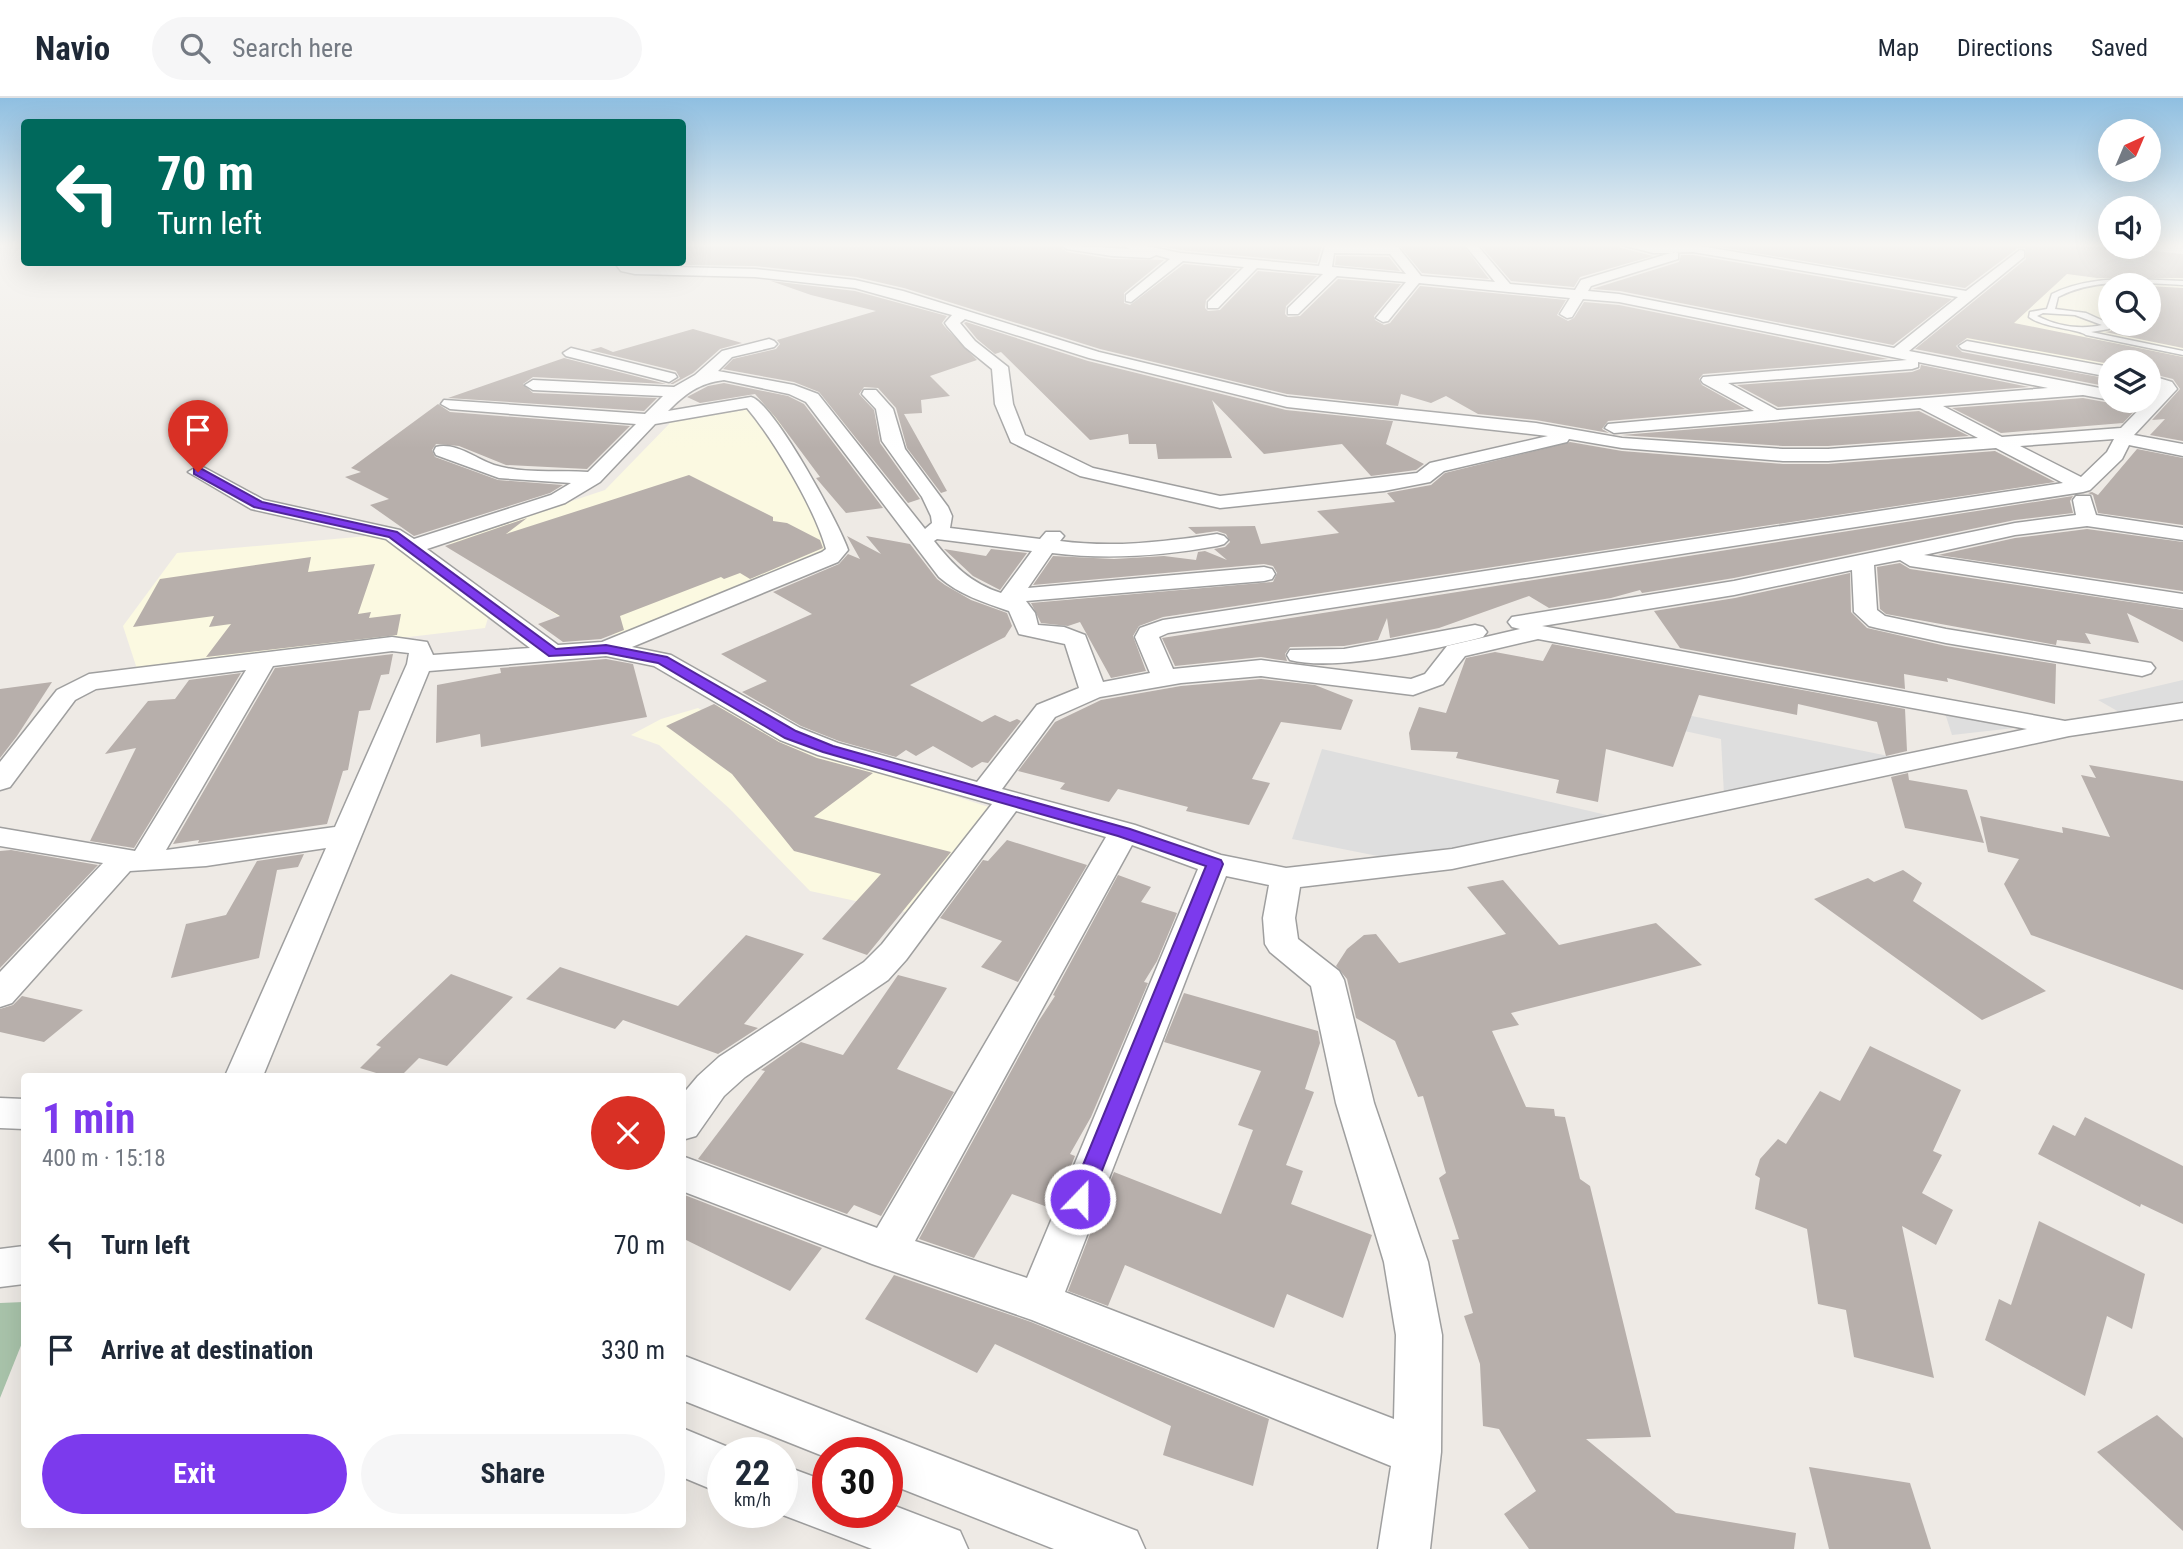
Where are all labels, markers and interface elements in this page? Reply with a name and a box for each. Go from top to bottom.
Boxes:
search box [152,17,642,80]
text: Navio [35,29,110,68]
icon: search [176,29,214,67]
text: Search here [232,33,353,63]
text: Map [1878,34,1919,62]
text: Directions [1957,34,2053,62]
text: Saved [2091,34,2148,62]
north arrow [2098,119,2161,182]
map controls [2098,119,2161,413]
text: 70 m [157,145,254,202]
icon: left [42,147,133,238]
button: sound [2098,196,2161,259]
text: Turn left [157,204,262,242]
button: search [2098,273,2161,336]
button: layers [2098,350,2161,413]
pin [168,400,228,472]
icon: arrive [179,411,217,449]
text: 1 min [42,1094,135,1143]
button: close [591,1096,665,1170]
text: 400 m · 15:18 [42,1145,166,1172]
position arrow [1043,1162,1117,1236]
icon: left [42,1226,80,1264]
text: Turn left [101,1230,190,1260]
text: 70 m [614,1230,665,1260]
icon: arrive [42,1331,80,1369]
text: Arrive at destination [101,1335,313,1365]
text: 330 m [601,1335,665,1365]
button: Exit [42,1434,347,1514]
button: Share [361,1434,665,1514]
speed limit sign: 30 [812,1437,903,1528]
text: 22 [735,1453,770,1494]
text: km/h [734,1489,771,1510]

